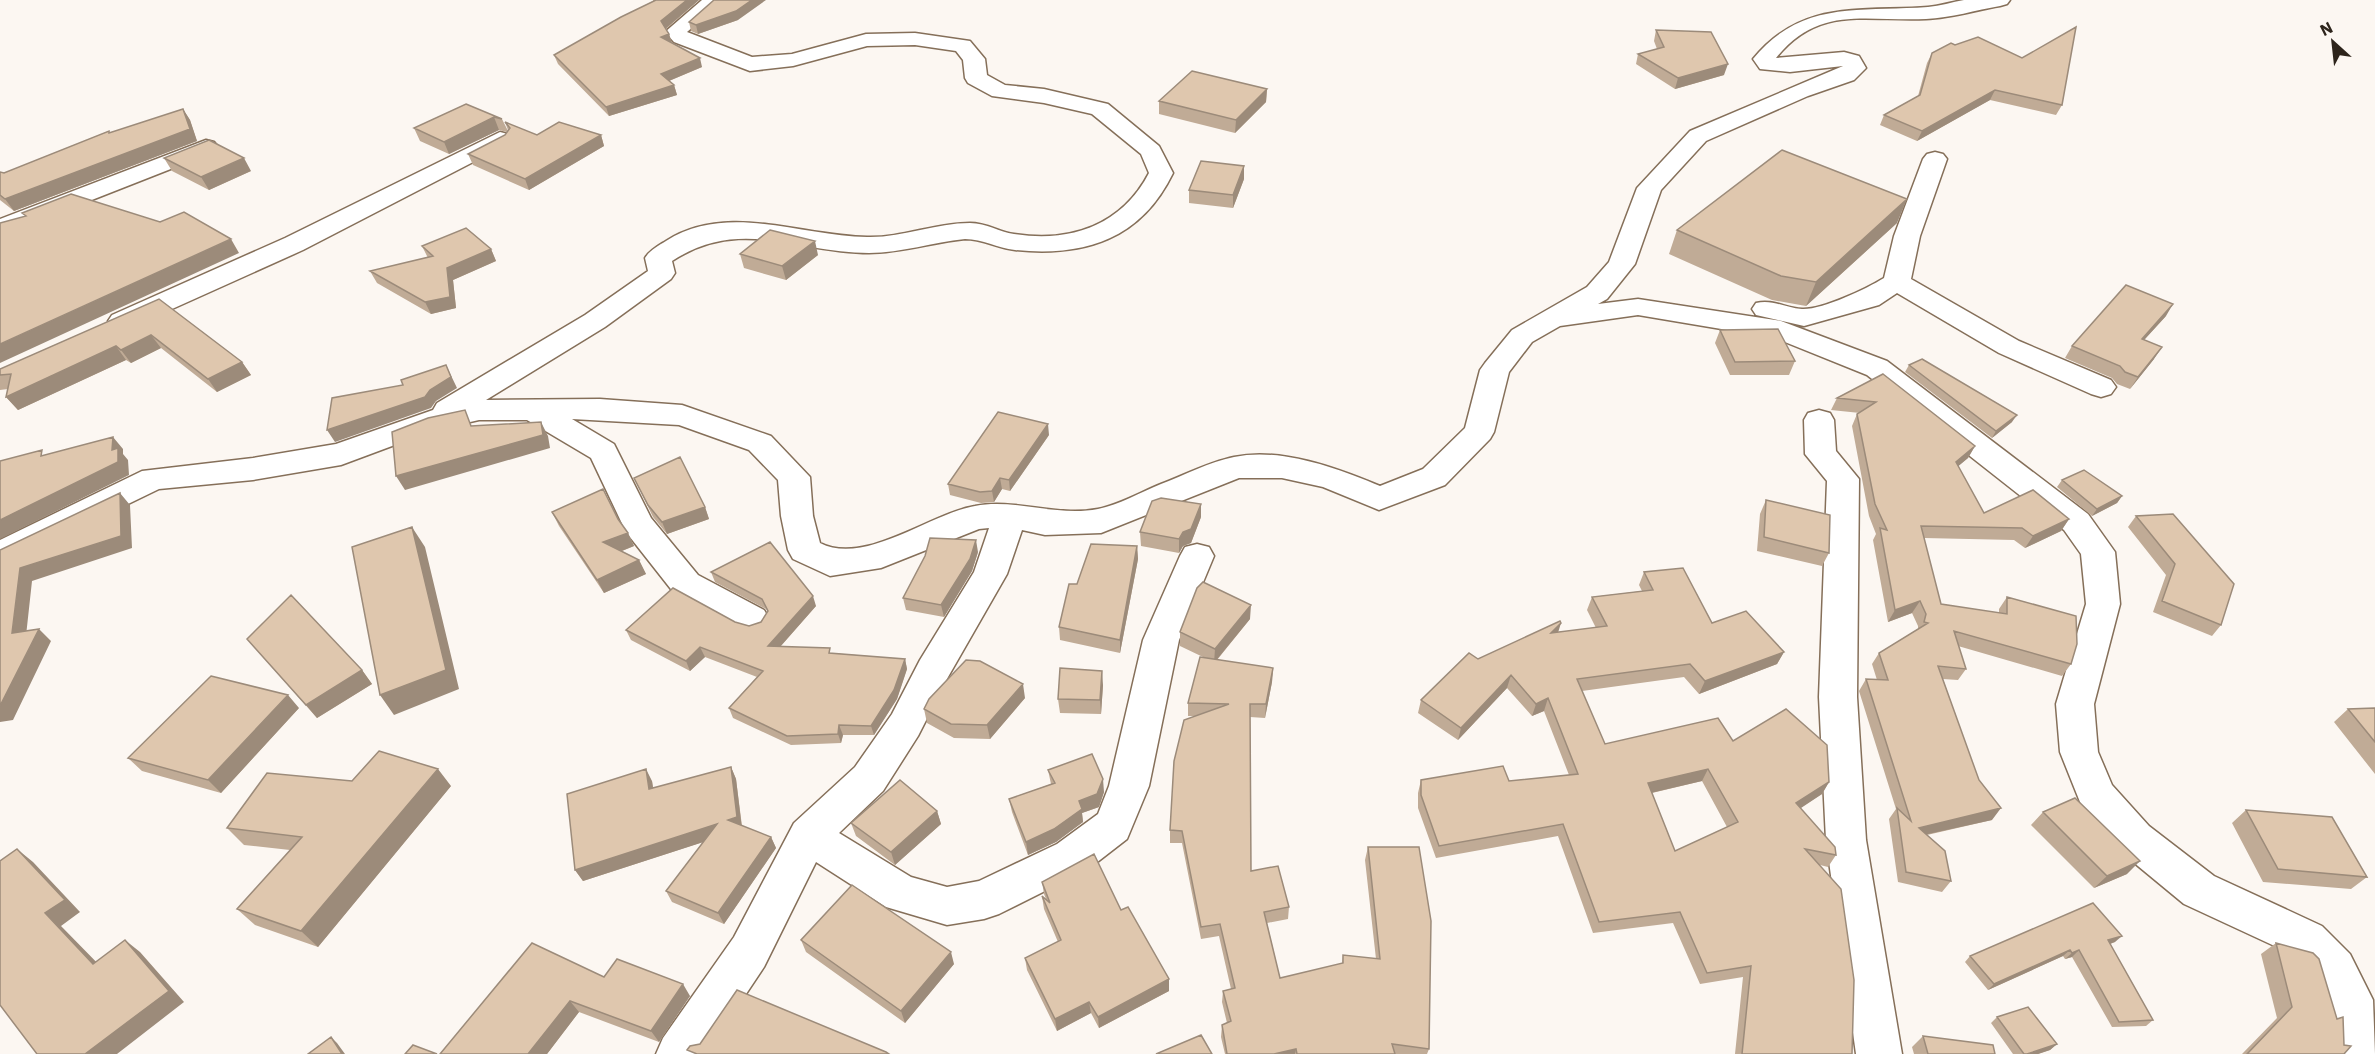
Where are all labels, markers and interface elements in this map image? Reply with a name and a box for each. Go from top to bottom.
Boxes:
north arrow [2303,12,2363,72]
text: N [2316,17,2336,40]

